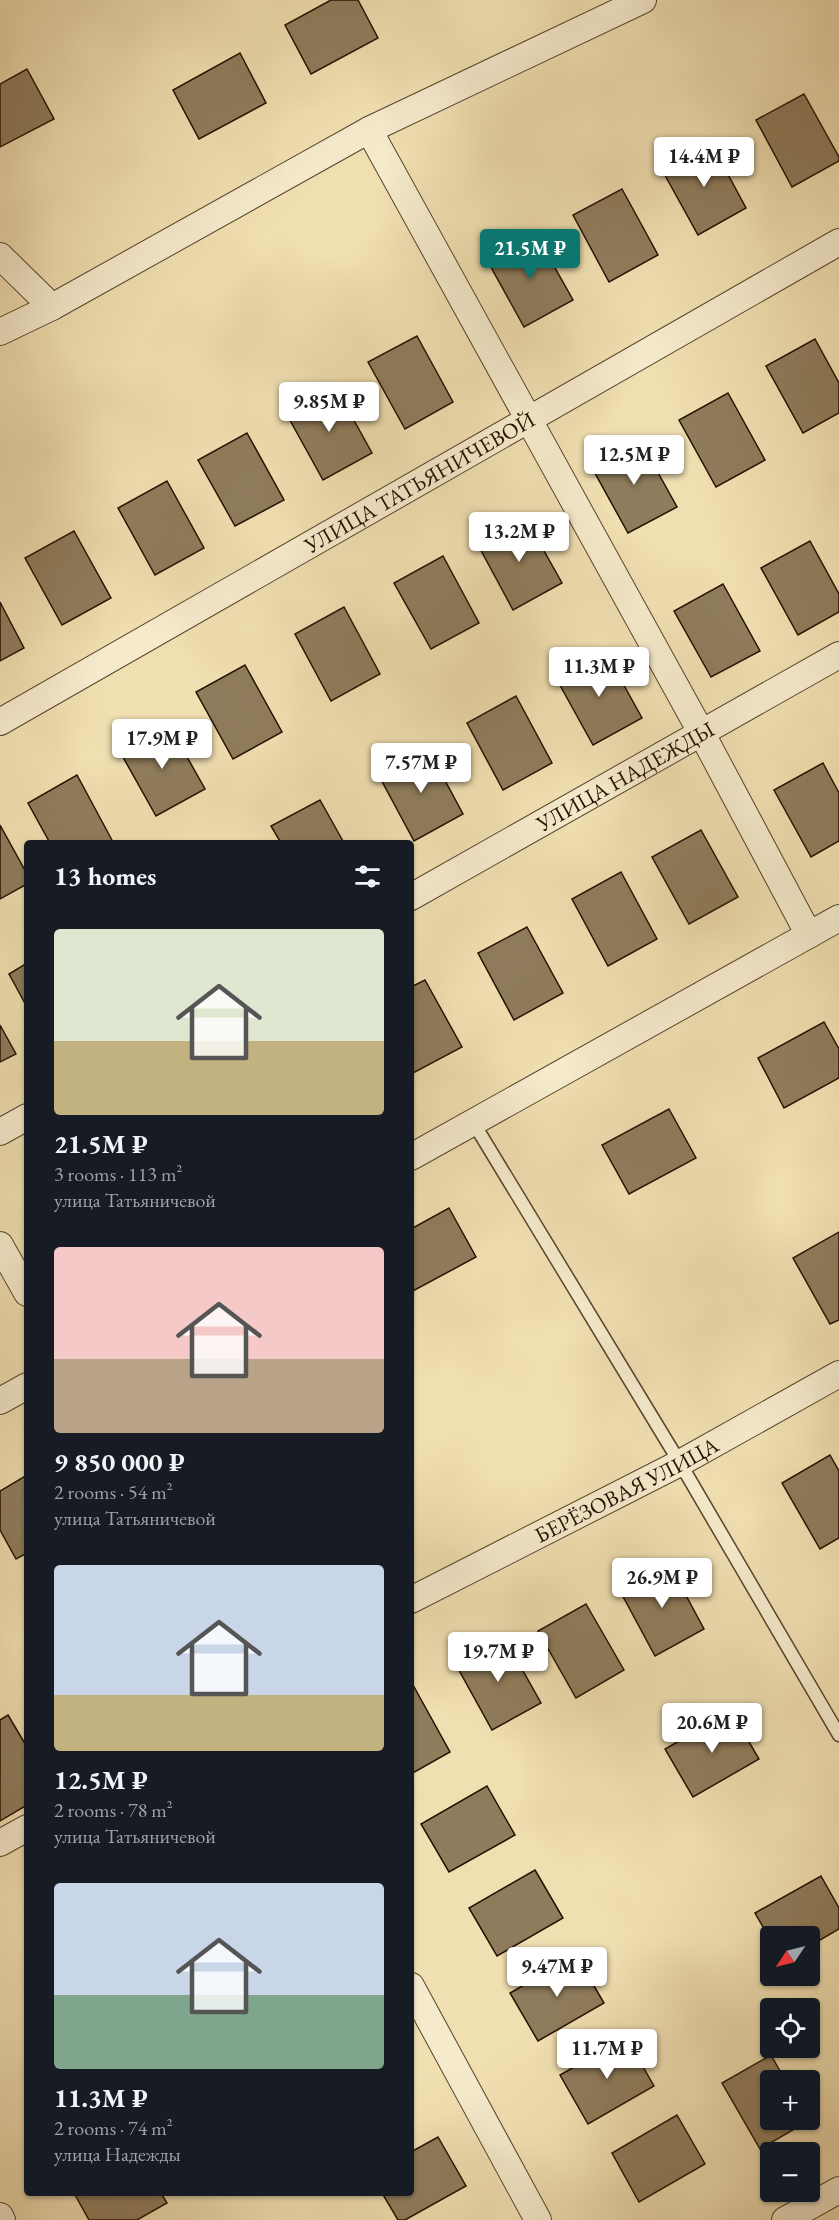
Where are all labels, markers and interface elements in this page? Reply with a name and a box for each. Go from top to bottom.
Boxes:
pin: 14.4M ₽ [649,137,759,188]
text: 14.4M ₽ [668,143,740,169]
pin: 21.5M ₽ [475,229,585,280]
text: 21.5M ₽ [494,235,566,261]
pin: 9.85M ₽ [274,382,384,433]
text: 9.85M ₽ [293,388,365,414]
street label: УЛИЦА ТАТЬЯНИЧЕВОЙ [298,405,540,560]
pin: 12.5M ₽ [579,435,689,486]
text: 12.5M ₽ [598,441,670,467]
pin: 13.2M ₽ [464,512,574,563]
text: 13.2M ₽ [483,518,555,544]
pin: 11.3M ₽ [544,647,654,698]
text: 11.3M ₽ [563,653,635,679]
street label: УЛИЦА НАДЕЖДЫ [530,714,719,838]
pin: 17.9M ₽ [107,719,217,770]
text: 17.9M ₽ [126,725,198,751]
pin: 7.57M ₽ [366,743,476,794]
text: 7.57M ₽ [385,749,457,775]
text: 13 homes [54,859,156,893]
icon: filters [351,860,384,893]
icon: home [165,968,273,1076]
text: 21.5M ₽ [54,1127,148,1161]
text: 3 rooms · 113 m² [54,1161,182,1187]
text: улица Татьяничевой [54,1187,216,1213]
icon: home [165,1286,273,1394]
street label: БЕРЁЗОВАЯ УЛИЦА [529,1430,724,1549]
text: 9 850 000 ₽ [54,1445,185,1479]
text: 2 rooms · 54 m² [54,1479,173,1505]
text: улица Татьяничевой [54,1505,216,1531]
pin: 26.9M ₽ [607,1558,717,1609]
text: 26.9M ₽ [626,1564,698,1590]
icon: home [165,1604,273,1712]
pin: 19.7M ₽ [443,1632,553,1683]
text: 19.7M ₽ [462,1638,534,1664]
pin: 20.6M ₽ [657,1703,767,1754]
text: 20.6M ₽ [676,1709,748,1735]
text: 12.5M ₽ [54,1763,148,1797]
text: 2 rooms · 78 m² [54,1797,173,1823]
text: улица Татьяничевой [54,1823,216,1849]
icon: home [165,1922,273,2030]
north arrow [760,1926,820,1986]
map controls [760,1926,820,2202]
pin: 9.47M ₽ [502,1947,612,1998]
text: 9.47M ₽ [521,1953,593,1979]
button: locate [760,1998,820,2058]
pin: 11.7M ₽ [552,2029,662,2080]
text: 11.7M ₽ [571,2035,643,2061]
button: + [760,2070,820,2130]
text: 11.3M ₽ [54,2081,148,2115]
text: 2 rooms · 74 m² [54,2115,173,2141]
text: улица Надежды [54,2141,181,2167]
button: − [760,2142,820,2202]

